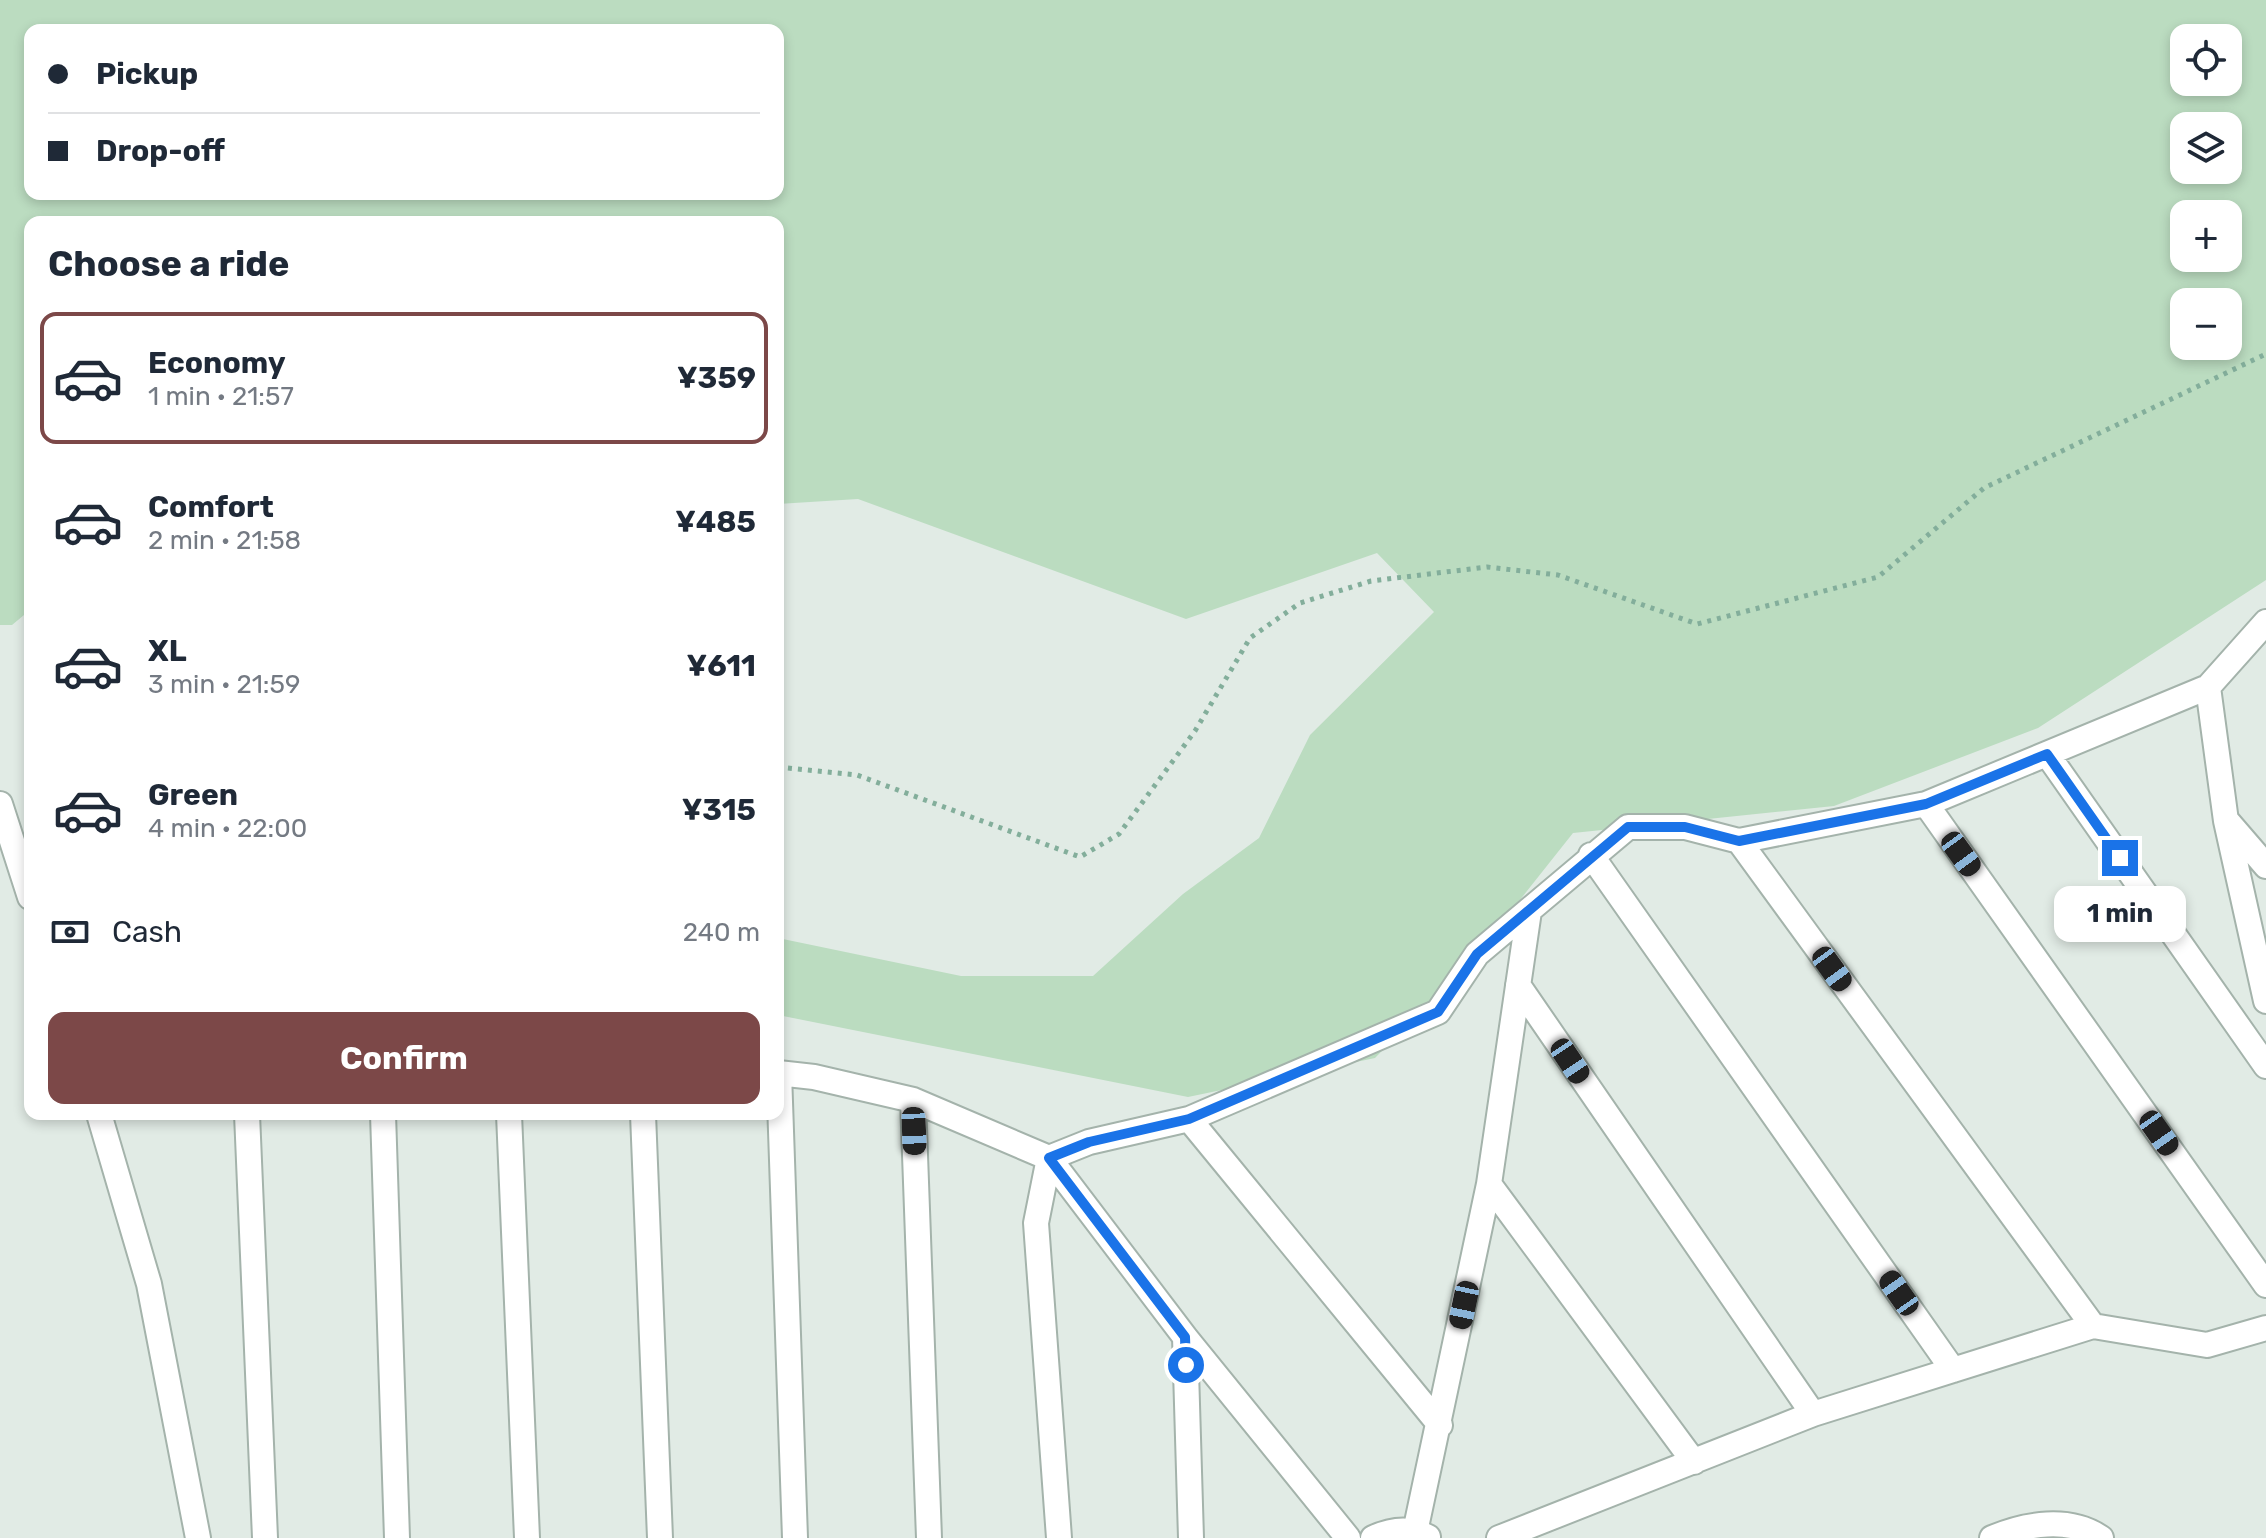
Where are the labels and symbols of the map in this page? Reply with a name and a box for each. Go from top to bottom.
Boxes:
car [1937,828,1985,880]
route end [2102,840,2138,876]
callout: 1 min [2054,886,2186,942]
car [1808,943,1856,995]
car [1547,1034,1593,1088]
car [2135,1106,2183,1160]
car [901,1107,927,1155]
car [1875,1266,1923,1320]
car [1447,1279,1481,1331]
route start [1168,1347,1204,1383]

